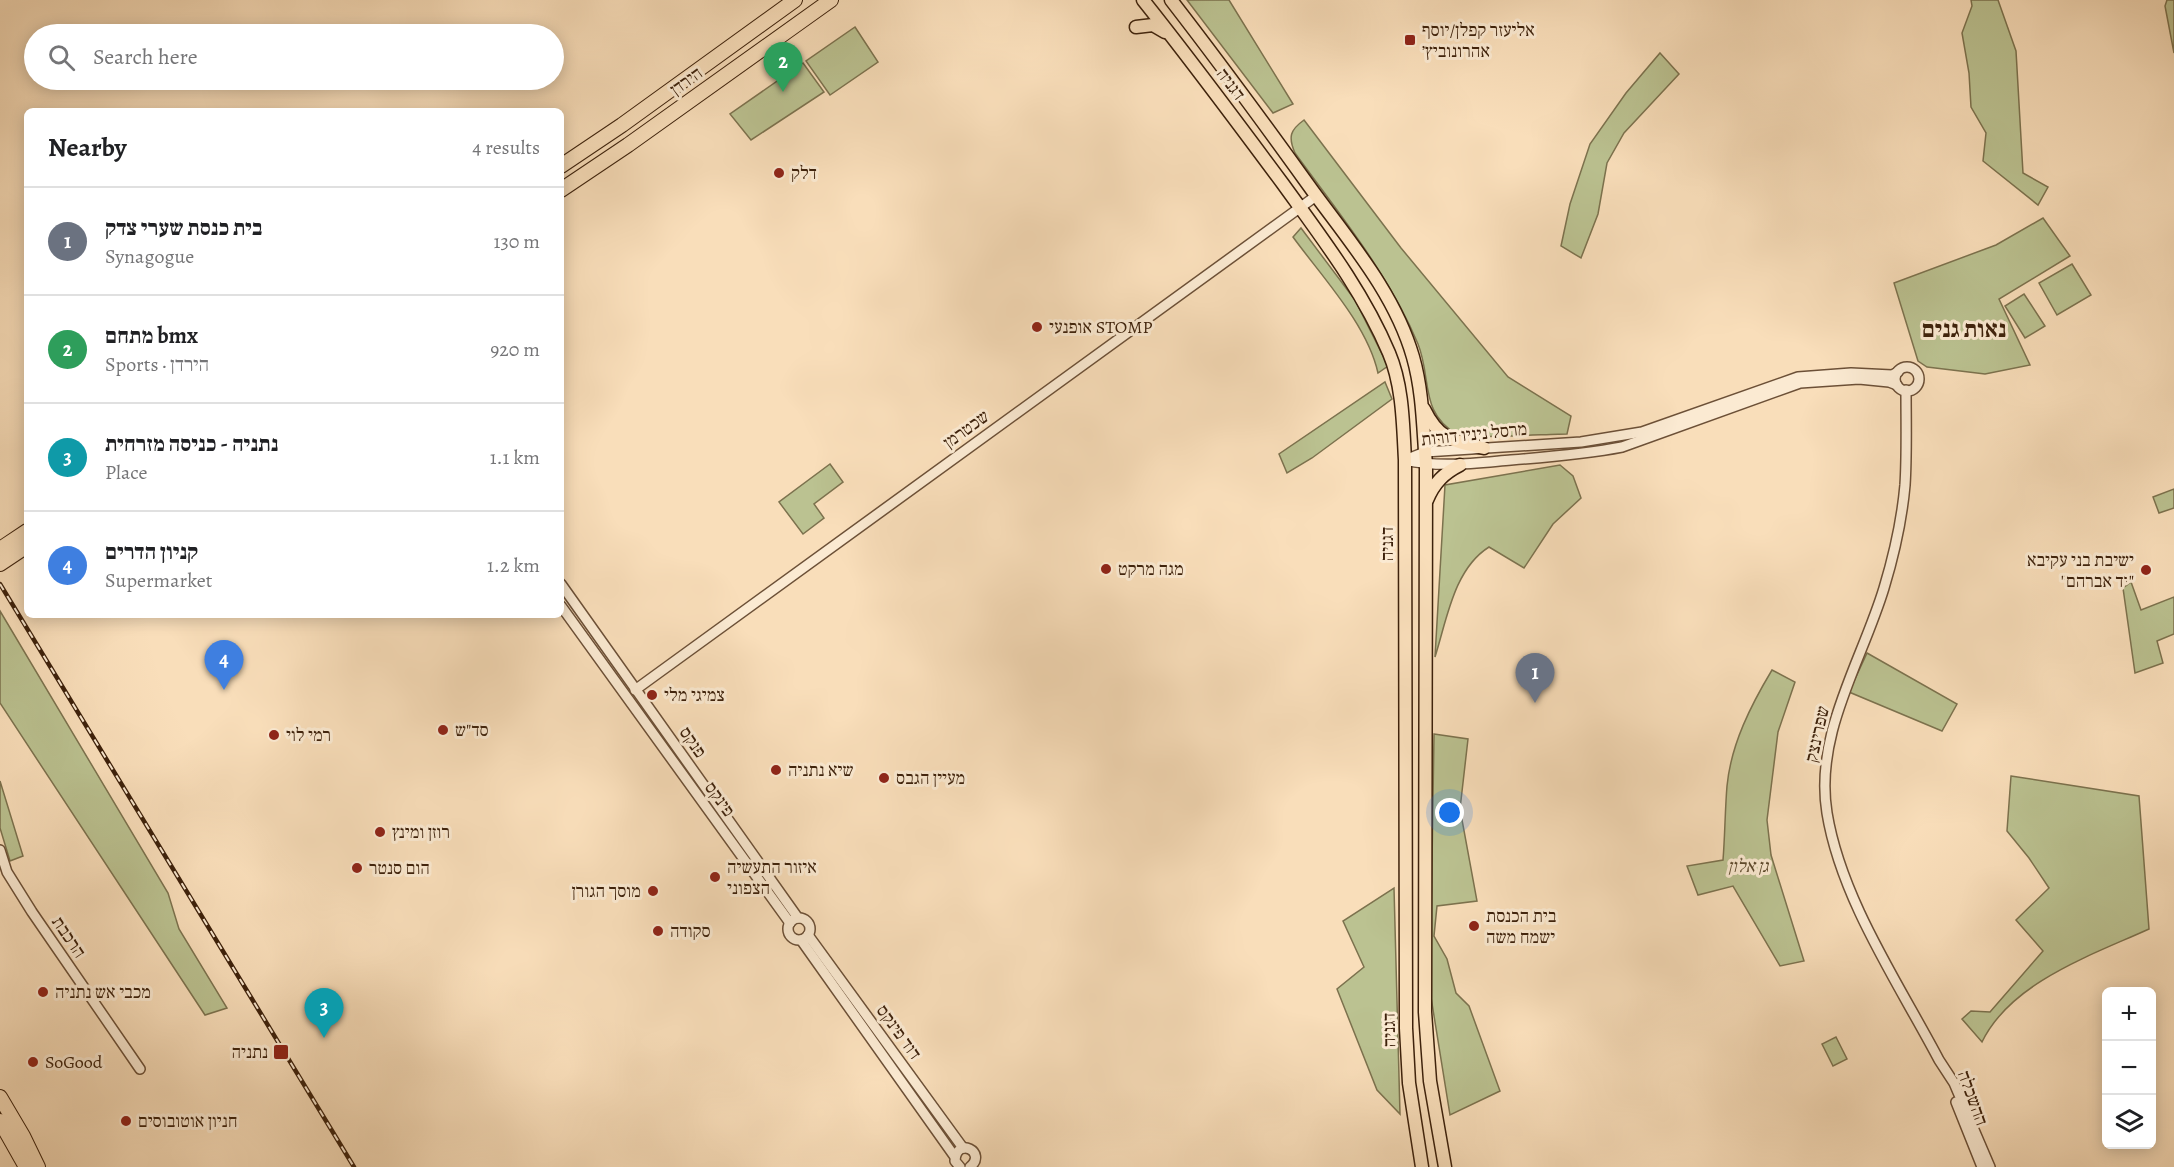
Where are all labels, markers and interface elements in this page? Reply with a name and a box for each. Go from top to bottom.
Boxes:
place label: אליעזר קפלן/יוסף אהרונוביץ׳ [1422,18,1535,63]
search box [24,24,564,90]
marker: אליעזר קפלן/יוסף אהרונוביץ׳ [1403,33,1417,47]
icon: search [45,41,78,74]
text: Search here [93,42,198,72]
pin: 2 [764,42,802,92]
street label: הירדן [665,61,707,101]
street label: דגניה [1211,63,1251,105]
text: Nearby [48,130,127,165]
text: 4 results [472,134,540,161]
place label: דלק [791,161,817,185]
marker: דלק [772,166,786,180]
text: בית כנסת שערי צדק [105,213,262,243]
text: 1 [64,228,71,255]
text: 130 m [494,228,540,255]
text: Synagogue [105,243,194,270]
district label: נאות גנים [1922,313,2006,345]
place label: אופנעי STOMP [1049,315,1152,339]
marker: אופנעי STOMP [1030,320,1044,334]
text: מתחם bmx [105,321,198,351]
text: 2 [63,336,72,363]
text: 920 m [490,336,540,363]
text: Sports · הירדן [105,351,209,378]
street label: שכטרמן [938,404,994,454]
street label: מרסל ניניו דורות [1420,416,1528,452]
text: נתניה - כניסה מזרחית [105,429,278,459]
text: 3 [63,444,72,471]
text: 1.1 km [490,444,540,471]
text: Place [105,459,147,486]
street label: דגניה [1375,527,1399,561]
text: קניון הדרים [105,537,198,567]
place label: ישיבת בני עקיבא "יד אברהם" [2027,548,2134,593]
text: 4 [63,552,72,579]
text: 1.2 km [487,552,540,579]
place label: מגה מרקט [1118,557,1184,581]
marker: מגה מרקט [1099,562,1113,576]
marker: ישיבת בני עקיבא "יד אברהם" [2139,563,2153,577]
text: Supermarket [105,567,212,594]
pin: 4 [204,640,244,690]
pin: 1 [1516,654,1555,703]
place label: צמיגי מלי [664,683,725,707]
marker: צמיגי מלי [645,688,659,702]
street label: שפרינצק [1799,703,1835,765]
place label: סד"ש [455,718,489,742]
street label: פנקס [674,722,712,762]
place label: רמי לוי [286,723,331,747]
marker: סד"ש [436,723,450,737]
marker: רמי לוי [267,728,281,742]
place label: שיא נתניה [788,758,853,782]
marker: שיא נתניה [769,763,783,777]
place label: מעיין הגבס [896,766,965,790]
marker: מעיין הגבס [877,771,891,785]
street label: פינקס [699,777,741,821]
your location [1435,798,1464,827]
place label: רוזן ומינץ [392,820,450,844]
marker: רוזן ומינץ [373,825,387,839]
park label: גן אלון [1728,854,1769,878]
place label: איזור התעשיה הצפוני [727,855,817,900]
place label: הום סנטר [369,856,430,880]
marker: הום סנטר [350,861,364,875]
marker: איזור התעשיה הצפוני [708,870,722,884]
place label: מוסך הגורן [572,879,641,903]
marker: מוסך הגורן [646,884,660,898]
place label: בית הכנסת ישמח משה [1486,904,1557,949]
street label: הרכבת [46,911,92,963]
place label: סקודה [670,919,711,943]
marker: בית הכנסת ישמח משה [1467,919,1481,933]
marker: סקודה [651,924,665,938]
place label: מכבי אש נתניה [55,980,151,1004]
marker: מכבי אש נתניה [36,985,50,999]
map controls [2102,987,2156,1149]
button: + [2102,987,2156,1041]
pin: 3 [304,988,344,1038]
street label: דוד פינקס [871,1000,927,1064]
street label: דגניה [1377,1012,1401,1048]
place label: נתניה [232,1040,268,1064]
button: − [2102,1041,2156,1095]
marker: נתניה [272,1043,290,1061]
place label: SoGood [45,1050,103,1074]
marker: SoGood [26,1055,40,1069]
street label: ההשכלה [1952,1067,1994,1129]
button: layers [2102,1095,2156,1149]
place label: חניון אוטובוסים [138,1109,238,1133]
marker: חניון אוטובוסים [119,1114,133,1128]

